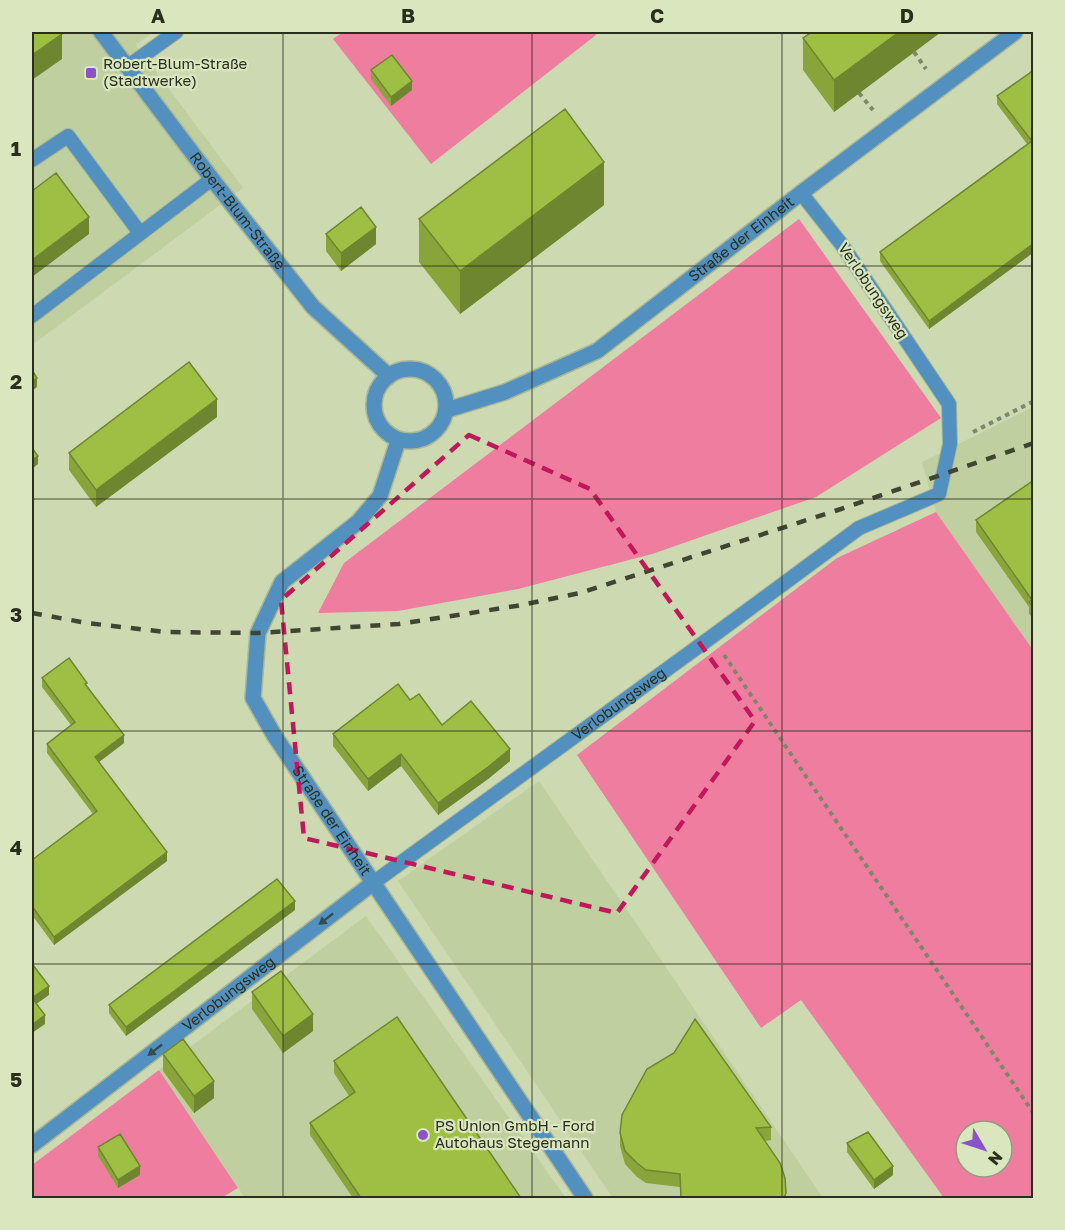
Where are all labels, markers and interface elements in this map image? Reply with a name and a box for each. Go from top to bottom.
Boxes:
text: A [151,3,165,27]
text: B [401,3,415,27]
text: C [650,3,664,27]
text: D [900,3,914,27]
place label: Robert-Blum-Straße (Stadtwerke) [103,54,248,89]
marker: Robert-Blum-Straße (Stadtwerke) [84,66,98,80]
text: 1 [11,136,21,160]
street label: Robert-Blum-Straße [187,148,290,273]
street label: Straße der Einheit [684,192,797,285]
street label: Verlobungsweg [835,239,913,342]
text: 2 [10,369,22,393]
text: 3 [10,602,22,626]
street label: Verlobungsweg [568,663,669,744]
street label: Straße der Einheit [289,762,376,878]
text: 4 [10,835,22,859]
one-way arrow [319,913,335,925]
street label: Verlobungsweg [178,952,278,1034]
one-way arrow [147,1044,163,1057]
text: 5 [10,1067,22,1091]
place label: PS Union GmbH - Ford Autohaus Stegemann [435,1116,595,1151]
north arrow [954,1119,1014,1179]
marker: PS Union GmbH - Ford Autohaus Stegemann [416,1128,430,1142]
text: N [984,1147,1007,1169]

